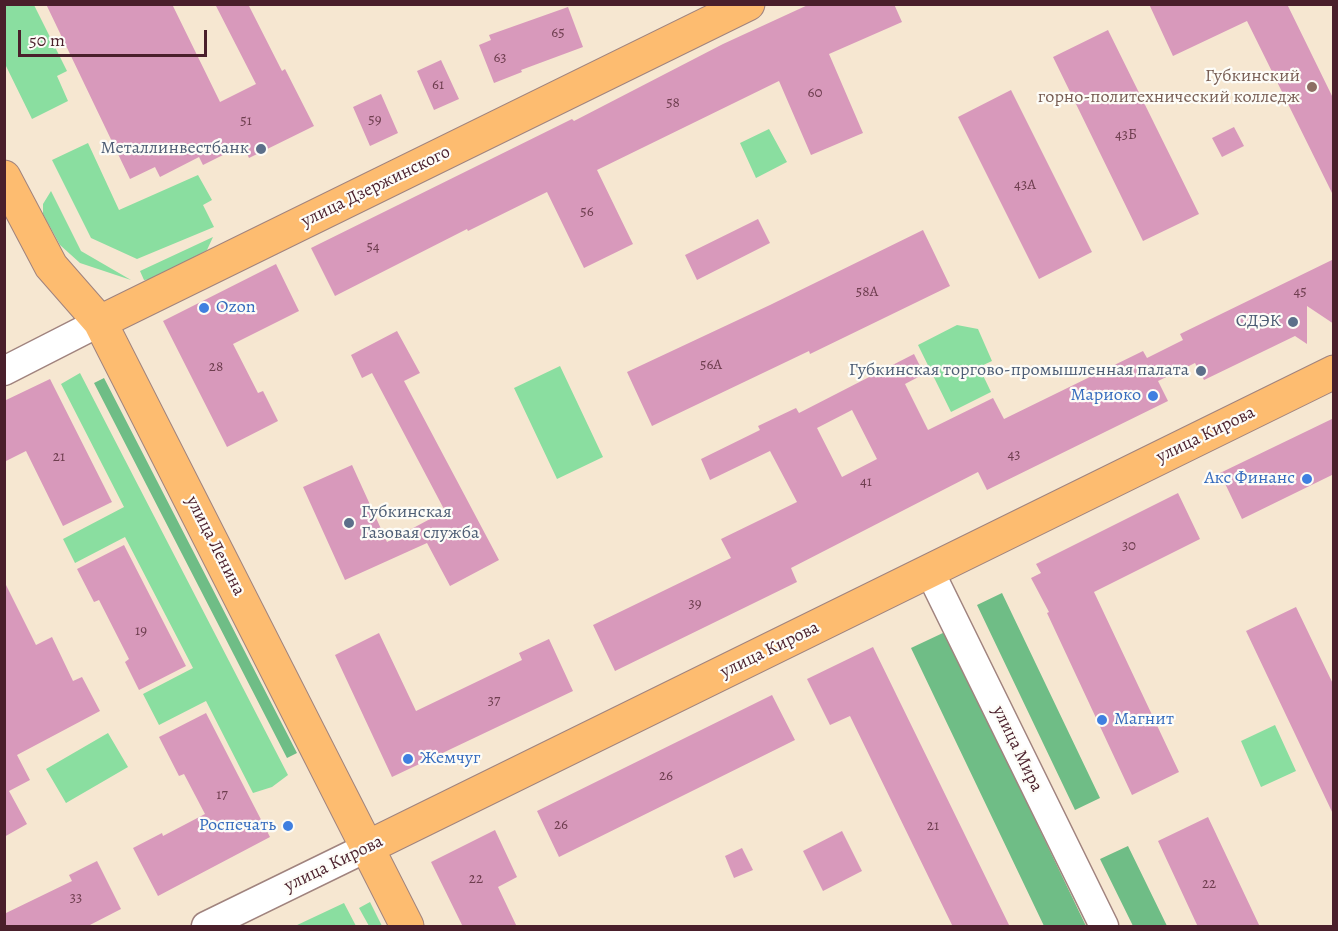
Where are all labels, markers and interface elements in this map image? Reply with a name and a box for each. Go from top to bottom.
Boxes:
scale bar [21,18,210,56]
house number: 65 [551,24,565,42]
text: 50 m [29,28,65,52]
house number: 63 [493,49,507,67]
place label: Губкинский горно-политехнический колледж [1038,66,1300,109]
house number: 61 [432,76,444,94]
marker: Губкинский горно-политехнический колледж [1305,80,1319,94]
house number: 60 [808,84,822,102]
house number: 58 [666,94,680,112]
house number: 59 [368,111,382,129]
house number: 51 [240,112,252,130]
house number: 43Б [1115,126,1137,144]
place label: Металлинвестбанк [101,138,249,160]
marker: Металлинвестбанк [254,142,268,156]
street label: улица Дзержинского [298,142,454,232]
house number: 43А [1014,176,1036,194]
house number: 56 [580,203,594,221]
house number: 54 [366,238,380,256]
house number: 58А [856,283,878,301]
house number: 45 [1293,283,1307,301]
place label: Ozon [216,297,256,319]
marker: Ozon [197,301,211,315]
place label: СДЭК [1236,311,1281,333]
marker: СДЭК [1286,315,1300,329]
house number: 56А [700,356,722,374]
house number: 28 [209,358,223,376]
place label: Губкинская торгово-промышленная палата [849,360,1189,382]
marker: Губкинская торгово-промышленная палата [1194,364,1208,378]
place label: Мариоко [1070,385,1141,407]
marker: Мариоко [1146,389,1160,403]
street label: улица Кирова [1153,402,1259,468]
house number: 43 [1007,446,1021,464]
house number: 21 [53,448,65,466]
place label: Акс Финанс [1204,468,1295,490]
marker: Акс Финанс [1300,472,1314,486]
house number: 41 [860,473,872,491]
street label: улица Ленина [181,493,249,599]
place label: Губкинская Газовая служба [361,502,479,544]
marker: Губкинская Газовая служба [342,516,356,530]
house number: 30 [1122,537,1136,555]
house number: 39 [688,595,702,613]
street label: улица Кирова [717,617,823,683]
house number: 19 [135,622,147,640]
house number: 37 [488,692,500,710]
street label: улица Мира [987,703,1047,795]
place label: Магнит [1114,709,1174,731]
marker: Магнит [1095,713,1109,727]
place label: Жемчуг [420,748,480,770]
marker: Жемчуг [401,752,415,766]
house number: 26 [659,767,673,785]
house number: 17 [216,786,228,804]
place label: Роспечать [199,815,276,837]
house number: 26 [554,816,568,834]
house number: 21 [927,817,939,835]
marker: Роспечать [281,819,295,833]
street label: улица Кирова [281,831,387,897]
house number: 22 [469,870,483,888]
house number: 22 [1202,875,1216,893]
house number: 33 [70,889,82,907]

